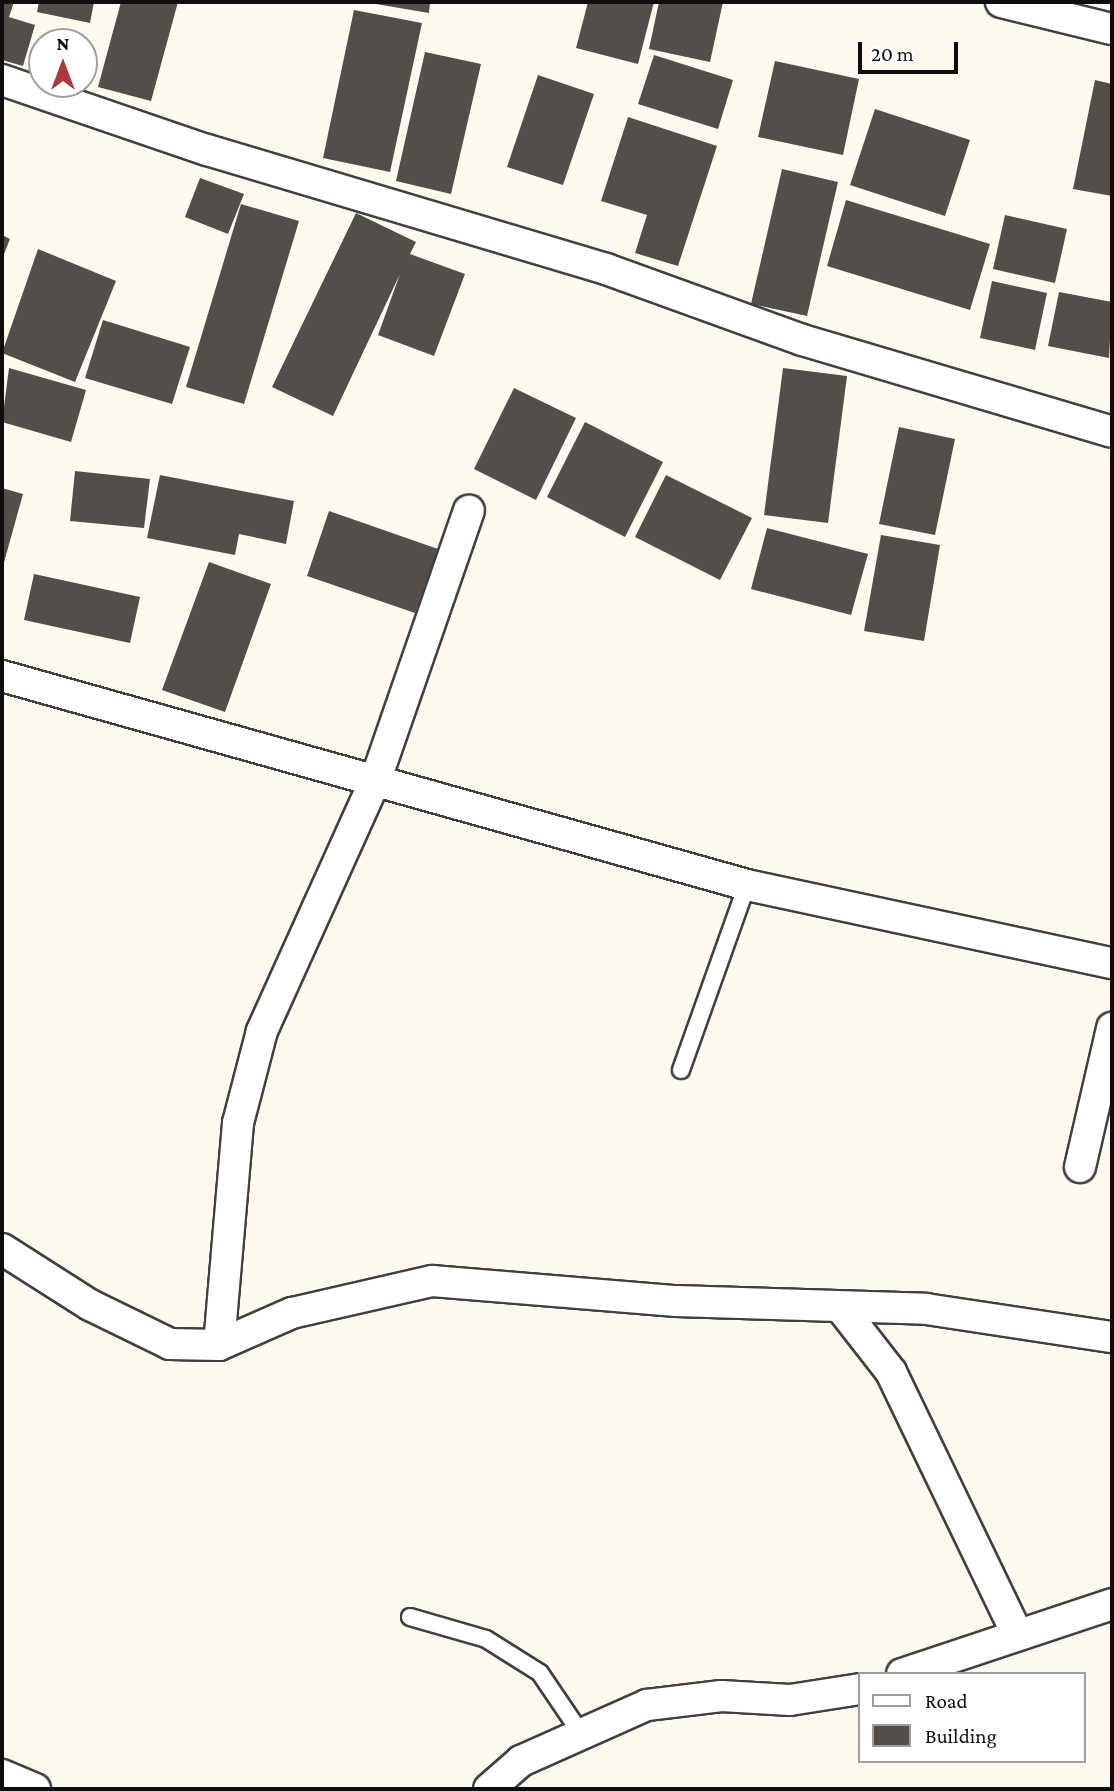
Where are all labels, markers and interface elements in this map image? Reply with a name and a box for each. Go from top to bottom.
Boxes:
north arrow [28,28,98,98]
scale bar [862,28,962,72]
text: N [57,33,69,54]
text: 20 m [871,42,914,66]
legend [858,1672,1086,1763]
text: Road [925,1689,968,1713]
text: Building [925,1724,997,1748]

